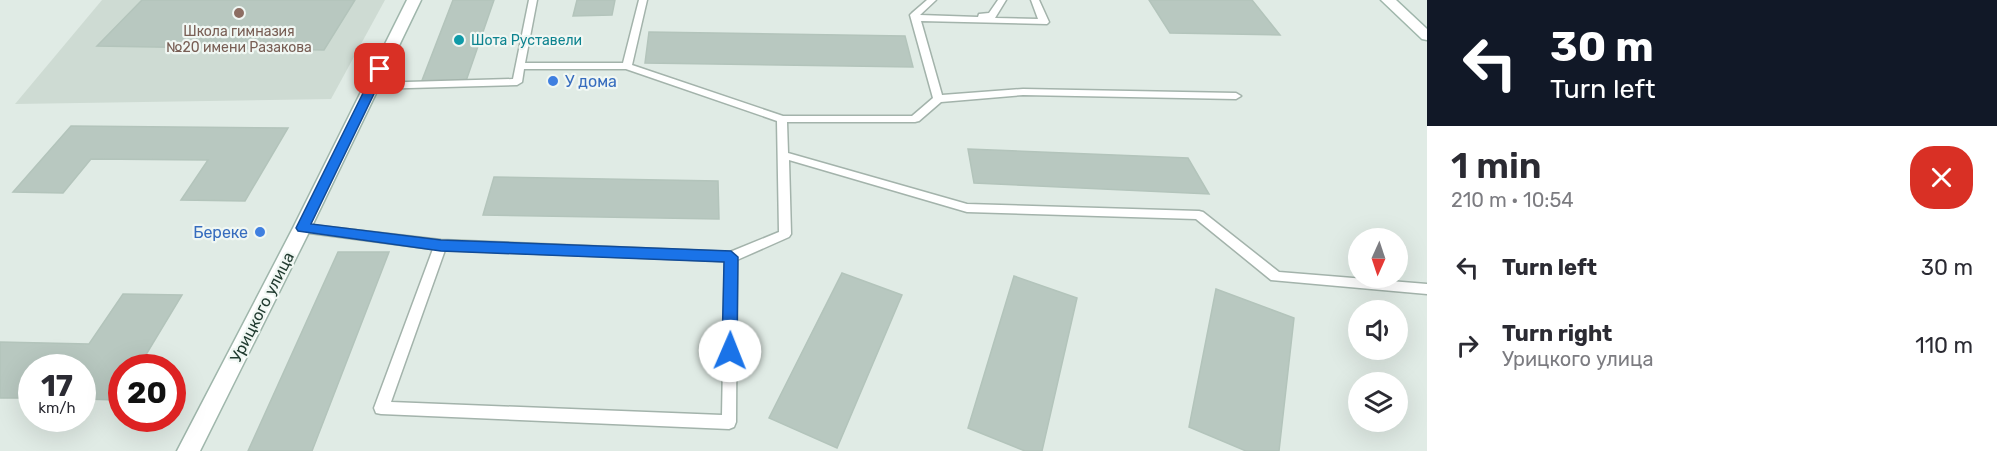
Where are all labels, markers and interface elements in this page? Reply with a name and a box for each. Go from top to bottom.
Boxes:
marker: Школа гимназия №20 имени Разакова [232,6,246,20]
text: 30 m [1550,22,1654,72]
place label: Школа гимназия №20 имени Разакова [166,23,312,56]
icon: left [1451,24,1529,102]
place label: Шота Руставели [471,32,582,49]
marker: Шота Руставели [452,33,466,47]
pin [354,43,405,94]
icon: arrive [363,52,396,85]
place label: У дома [565,72,617,91]
text: Turn left [1550,73,1655,105]
marker: У дома [546,74,560,88]
text: 1 min [1451,144,1542,187]
button: close [1910,146,1973,209]
text: 210 m · 10:54 [1451,188,1574,212]
place label: Береке [193,223,248,242]
marker: Береке [253,225,267,239]
north arrow [1348,228,1408,288]
map controls [1348,228,1408,432]
street label: Урицкого улица [226,249,298,365]
icon: left [1451,251,1484,284]
text: Turn left [1502,254,1597,281]
text: 30 m [1921,254,1973,281]
button: sound [1348,300,1408,360]
position arrow [698,319,762,383]
text: Turn right [1502,320,1612,347]
icon: right [1451,329,1484,362]
text: 110 m [1915,332,1973,359]
text: Урицкого улица [1502,347,1653,371]
speed limit sign: 20 [108,354,186,432]
text: 17 [41,368,73,404]
button: layers [1348,372,1408,432]
text: km/h [38,399,76,417]

